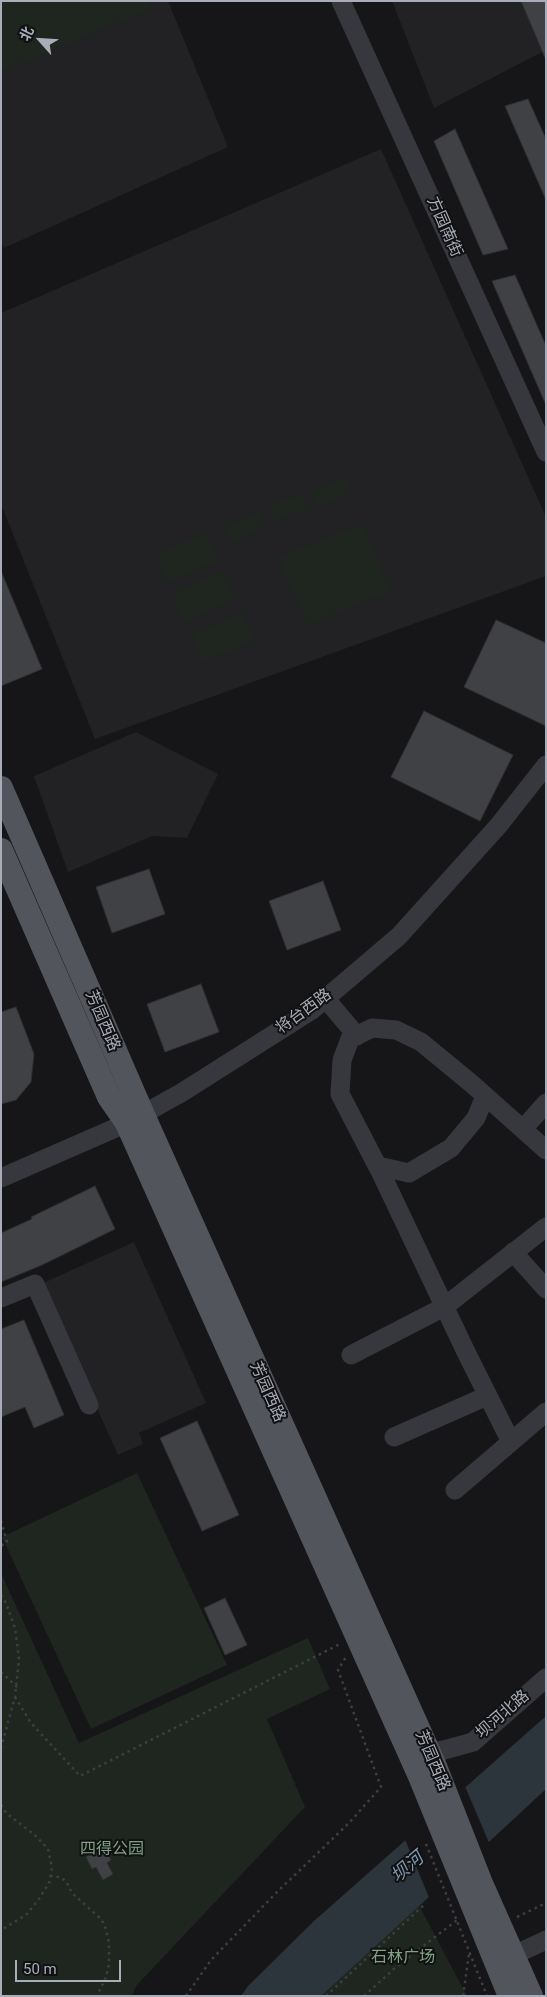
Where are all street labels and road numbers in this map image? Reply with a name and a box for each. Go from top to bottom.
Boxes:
street label: 方园南街 [422,194,466,260]
street label: 将台西路 [272,985,336,1039]
street label: 芳园西路 [81,988,123,1054]
street label: 芳园西路 [245,1359,289,1425]
street label: 坝河北路 [473,1687,533,1743]
street label: 芳园西路 [411,1728,453,1794]

